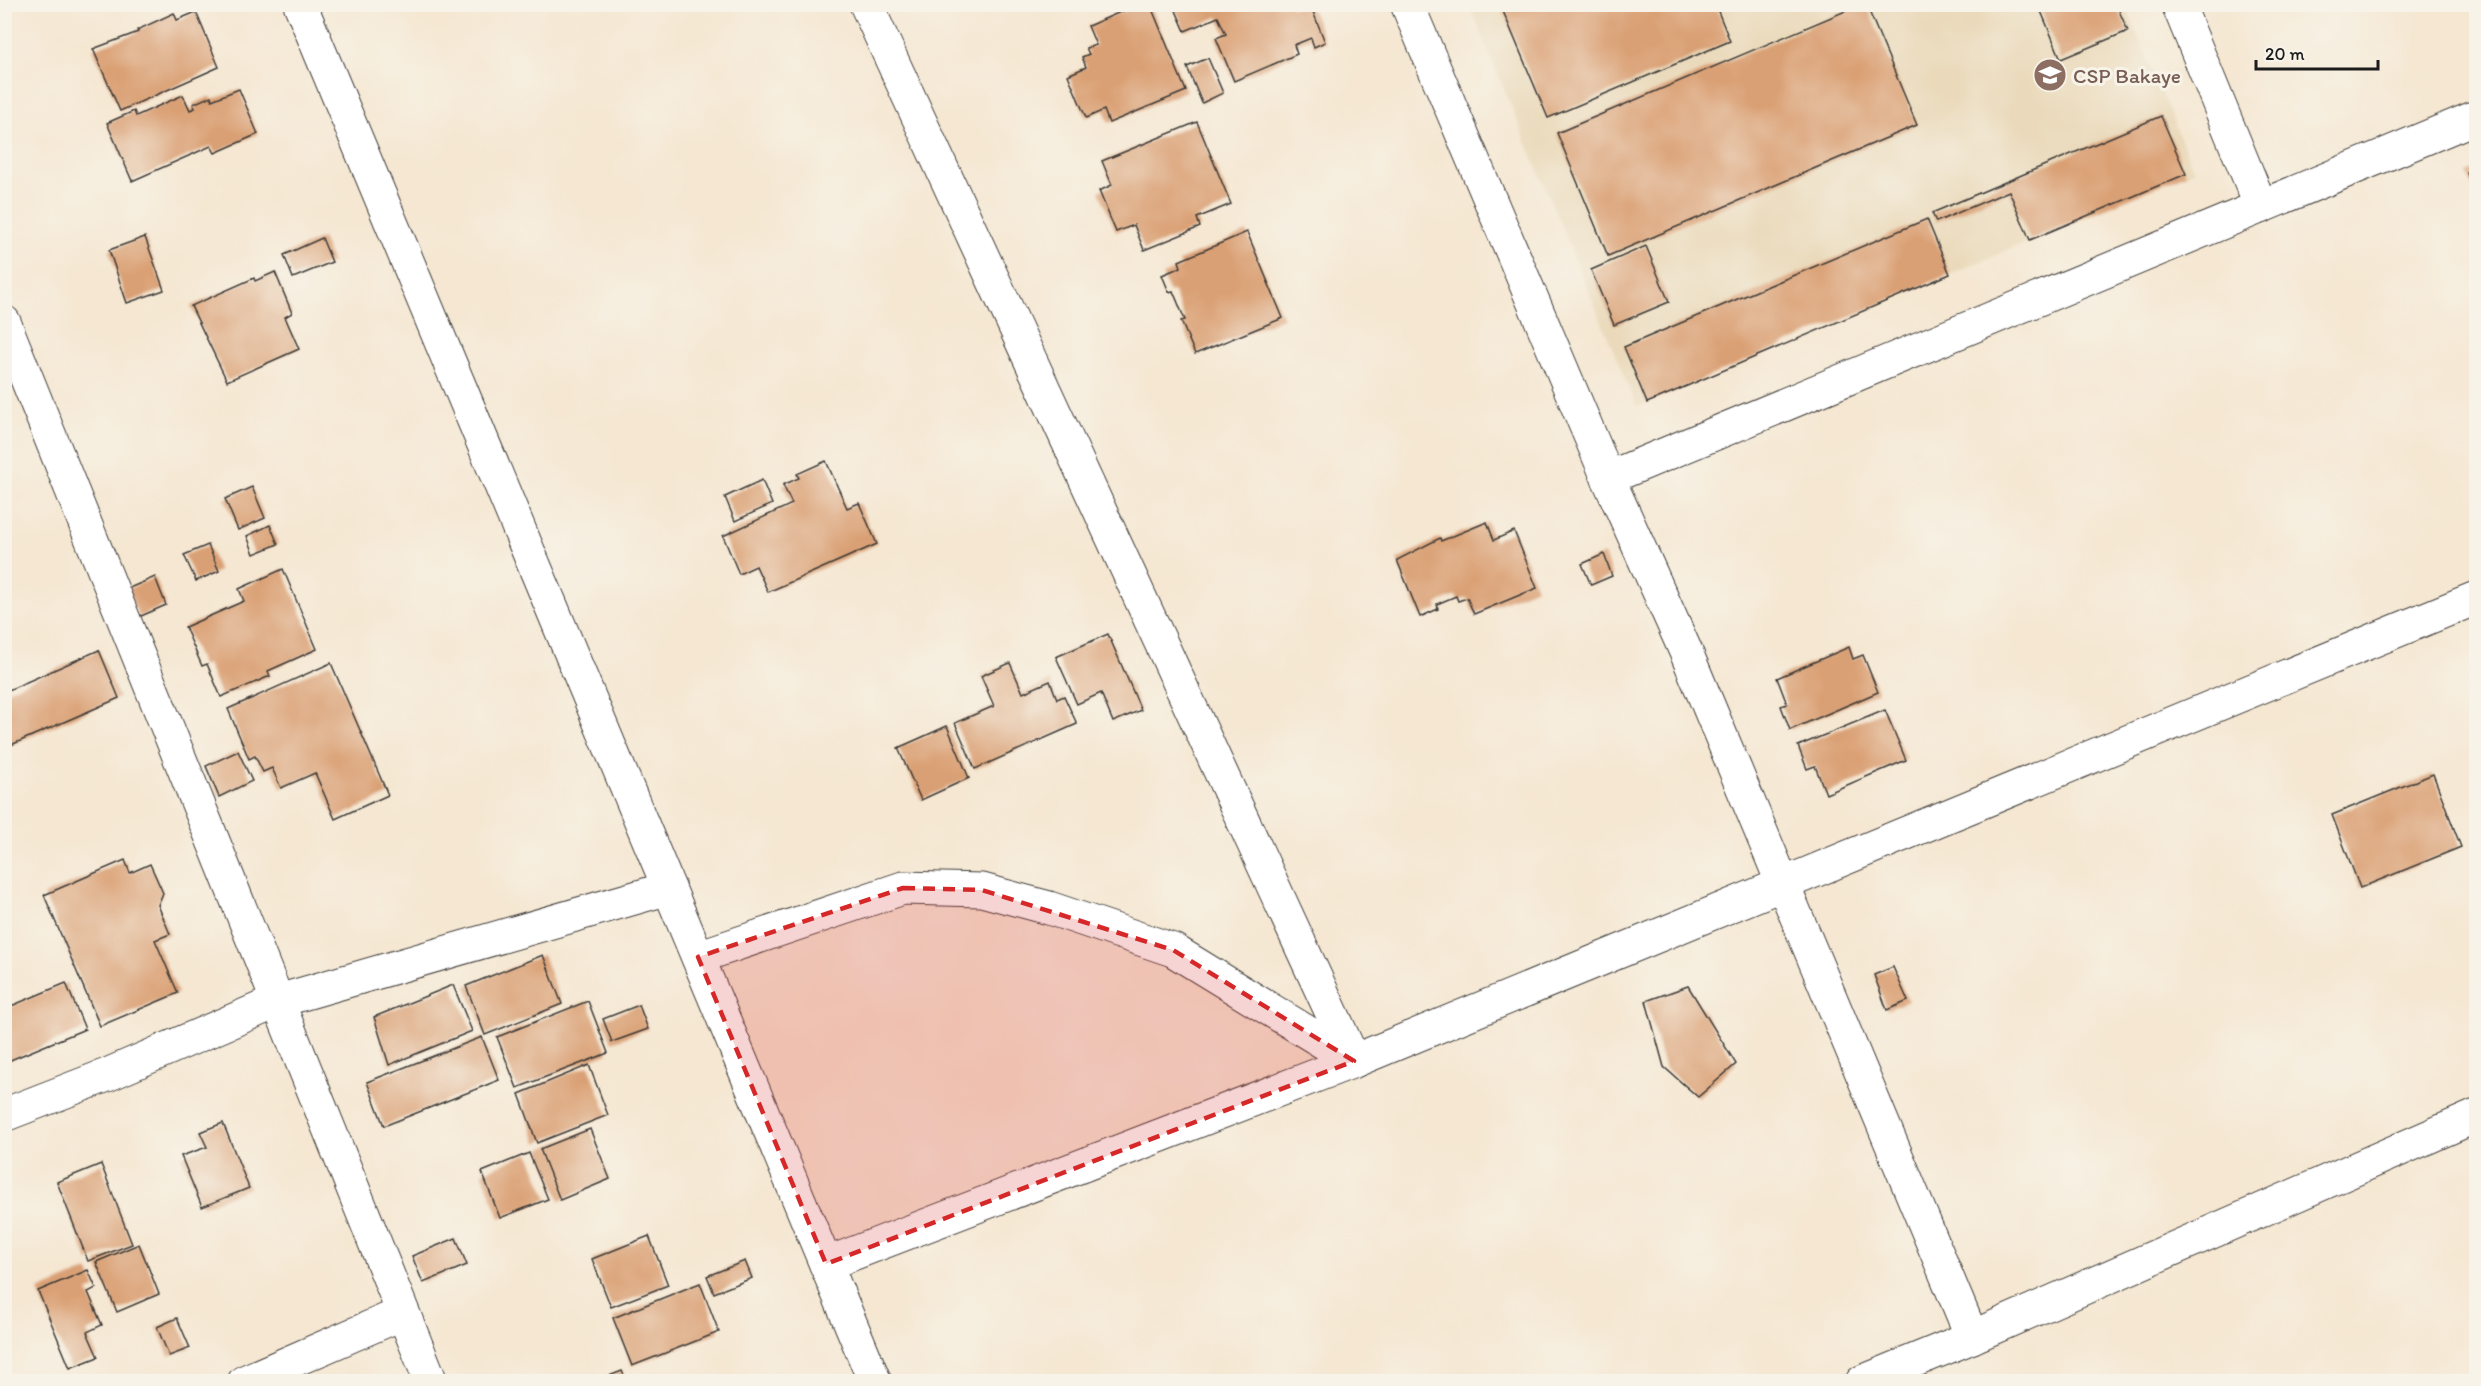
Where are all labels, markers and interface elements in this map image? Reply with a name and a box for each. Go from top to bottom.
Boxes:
scale bar [2256,33,2378,71]
text: 20 m [2265,43,2305,65]
school or university icon: CSP Bakaye [2032,57,2068,93]
place label: CSP Bakaye [2073,63,2181,88]

